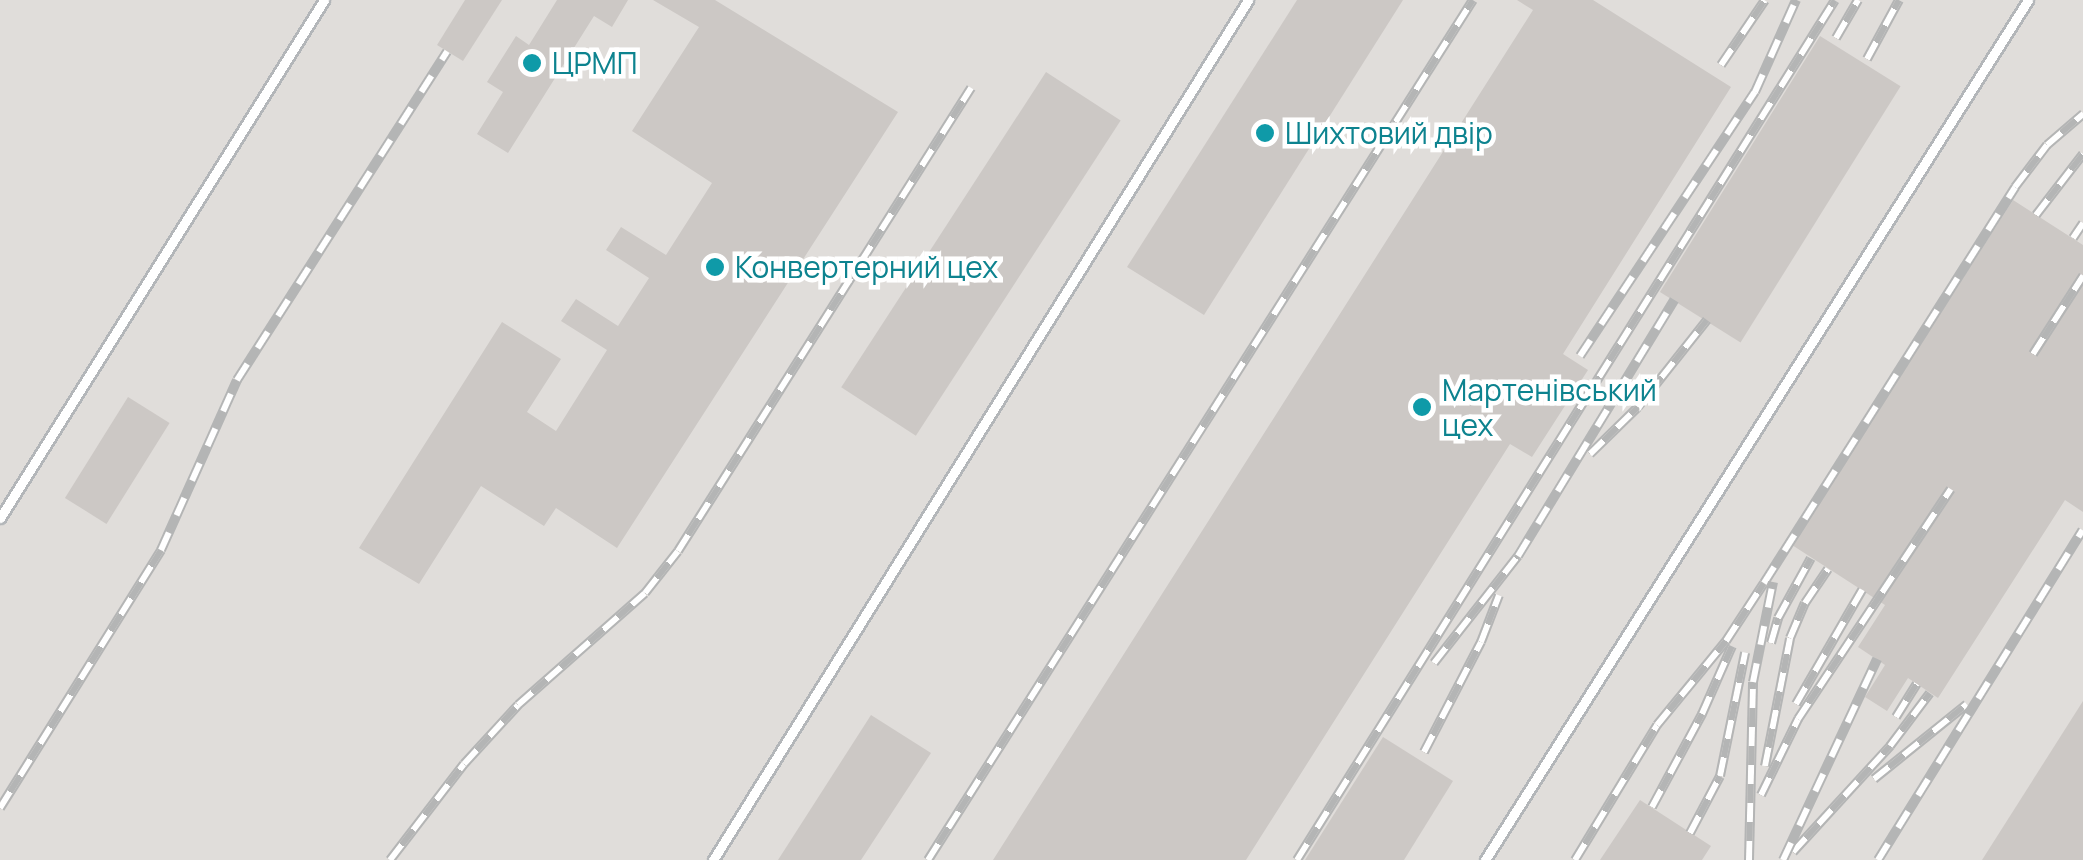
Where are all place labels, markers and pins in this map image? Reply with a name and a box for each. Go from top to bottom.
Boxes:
place label: ЦРМП [552,45,638,81]
marker: ЦРМП [521,52,543,74]
place label: Шихтовий двір [1285,115,1493,151]
marker: Шихтовий двір [1254,122,1276,144]
place label: Конвертерний цех [735,249,998,285]
marker: Конвертерний цех [704,256,726,278]
place label: Мартенівський цех [1442,372,1657,442]
marker: Мартенівський цех [1411,396,1433,418]

